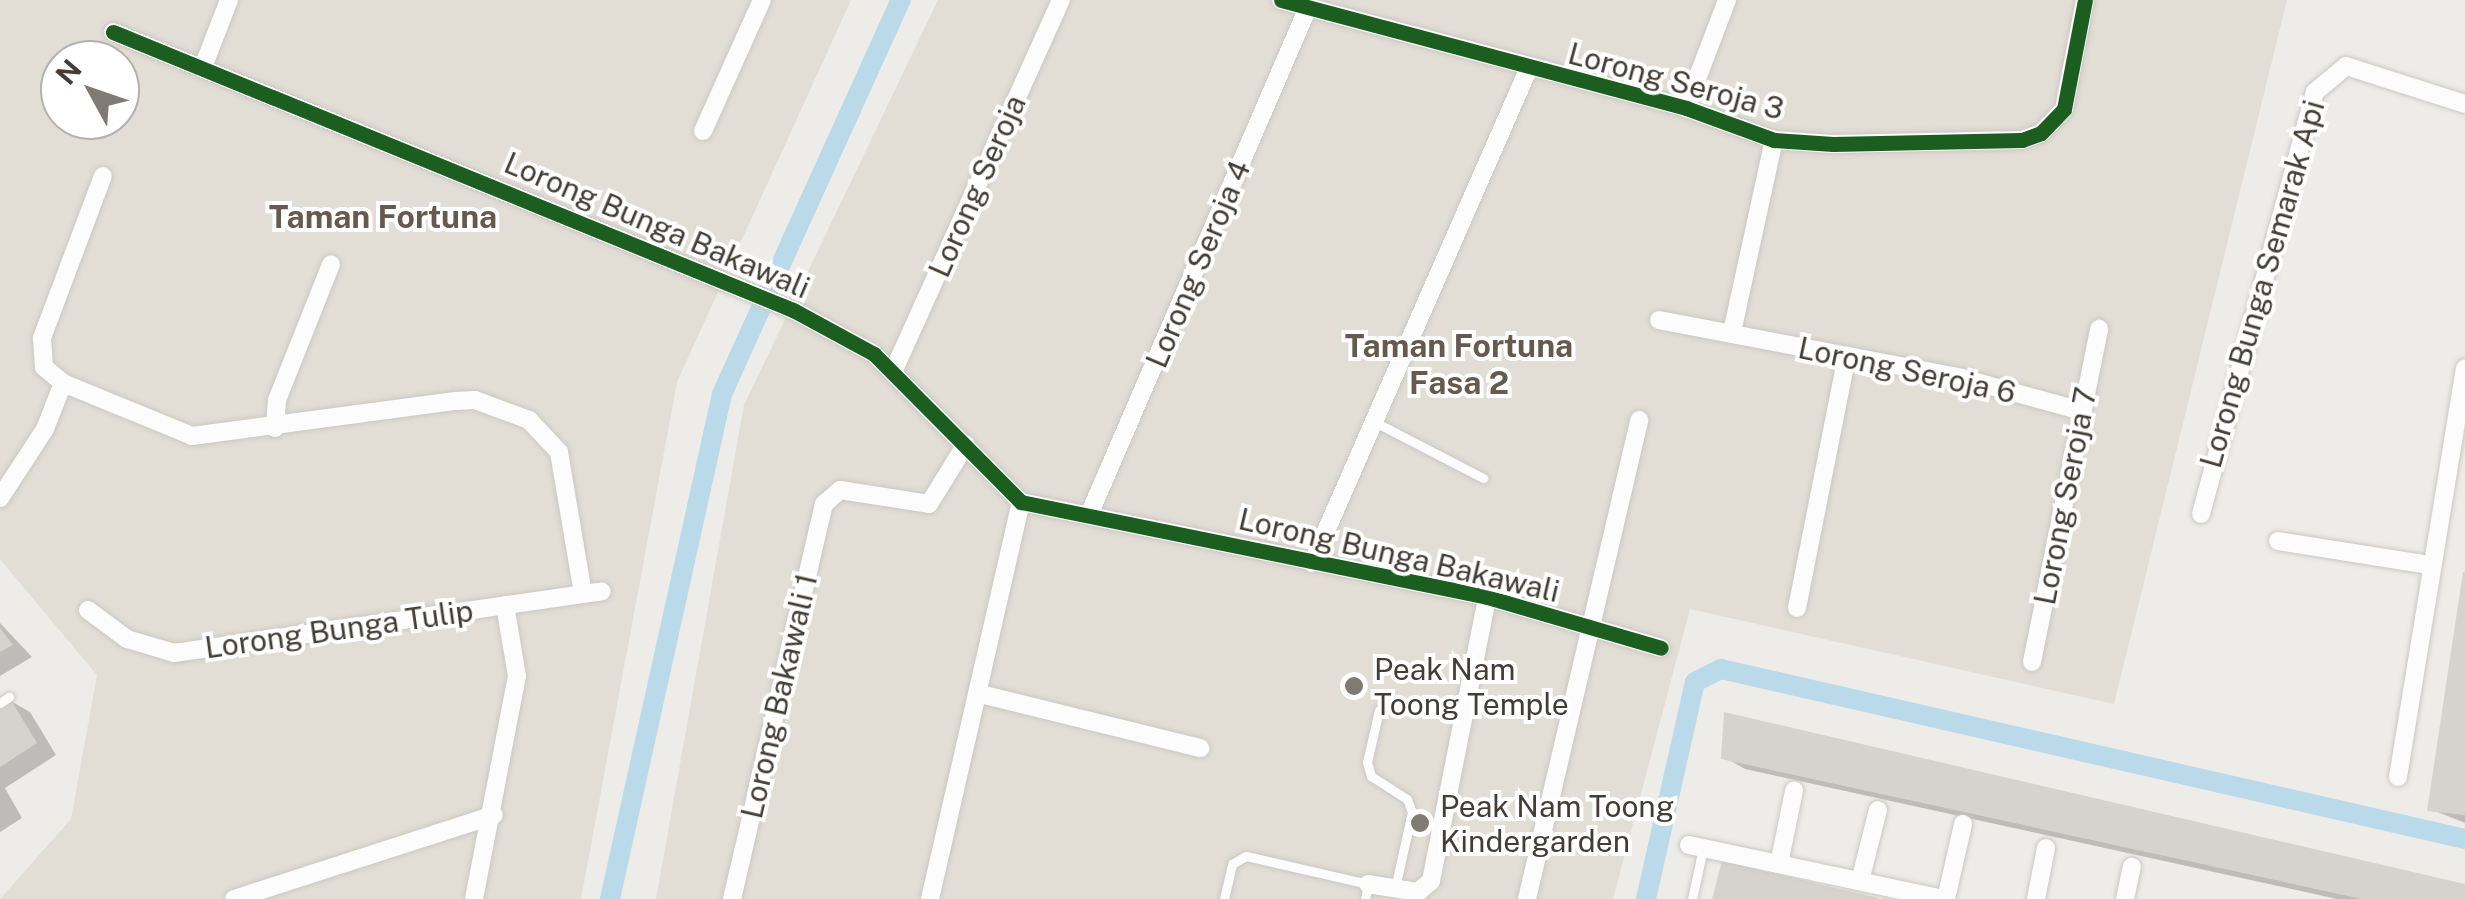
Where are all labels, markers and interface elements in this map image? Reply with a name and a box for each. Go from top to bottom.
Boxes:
street label: Lorong Seroja 3 [1564,35,1788,127]
north arrow [40,40,140,140]
text: N [48,53,88,91]
street label: Lorong Seroja [921,89,1033,283]
street label: Lorong Bunga Semarak Api [2192,96,2332,472]
street label: Lorong Bunga Bakawali [499,144,815,306]
street label: Lorong Seroja 4 [1138,155,1258,373]
district label: Taman Fortuna [269,198,497,236]
district label: Taman Fortuna Fasa 2 [1345,328,1573,403]
street label: Lorong Seroja 6 [1795,329,2019,411]
street label: Lorong Seroja 7 [2026,384,2104,608]
street label: Lorong Bunga Bakawali [1235,501,1563,609]
street label: Lorong Bakawali 1 [733,570,825,822]
street label: Lorong Bunga Tulip [202,592,476,666]
place label: Peak Nam Toong Temple [1374,651,1569,722]
marker: Peak Nam Toong Temple [1343,675,1365,697]
place label: Peak Nam Toong Kindergarden [1440,788,1674,858]
marker: Peak Nam Toong Kindergarden [1409,812,1431,834]

